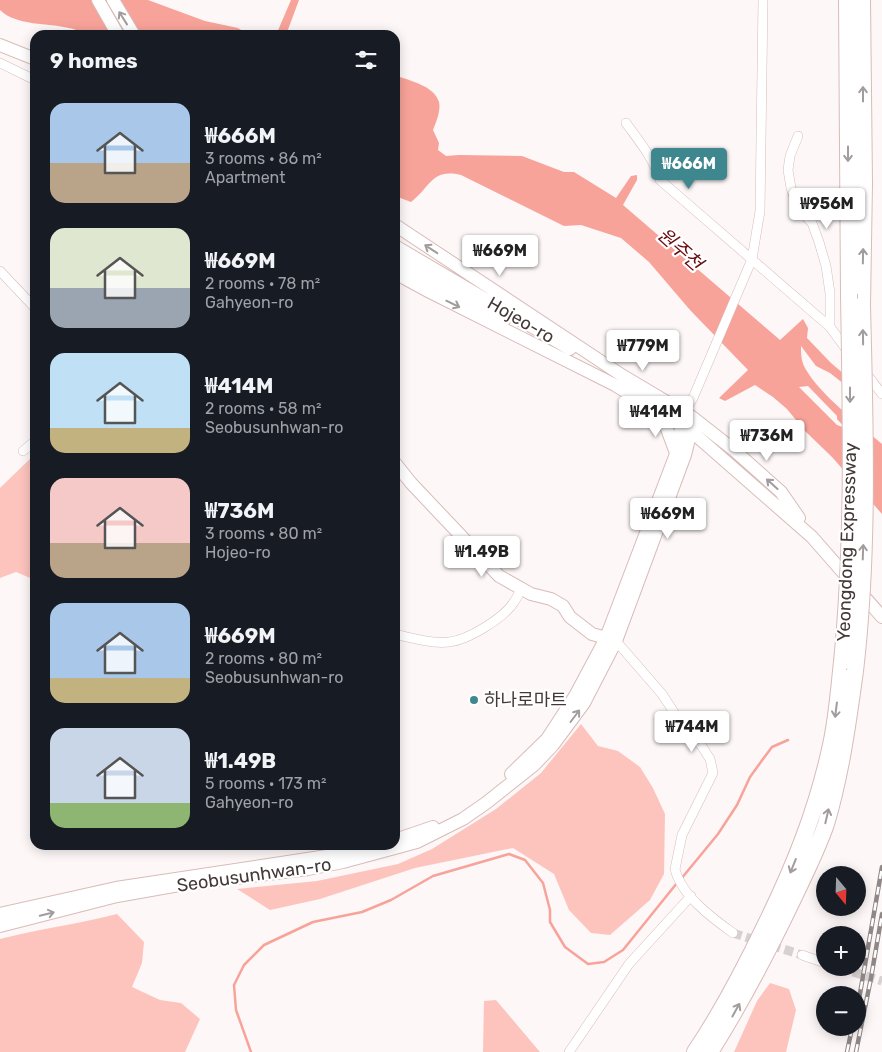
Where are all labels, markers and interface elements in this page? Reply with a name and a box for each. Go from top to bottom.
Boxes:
one-way arrow [118,11,128,25]
icon: filters [352,46,380,74]
text: 9 homes [50,48,138,73]
one-way arrow [858,86,868,102]
icon: home [90,123,150,183]
text: ₩666M [205,123,276,148]
one-way arrow [843,145,853,161]
pin: ₩666M [654,148,724,190]
text: 3 rooms · 86 m² [205,149,322,168]
text: ₩666M [662,154,716,173]
text: Apartment [205,168,285,187]
pin: ₩956M [792,188,862,230]
text: ₩956M [800,194,854,213]
water label: 원주천 [653,223,708,276]
pin: ₩669M [465,234,535,277]
text: ₩669M [473,241,527,260]
one-way arrow [425,244,439,254]
icon: home [90,248,150,308]
text: ₩669M [205,248,276,273]
one-way arrow [858,249,868,265]
text: 2 rooms · 78 m² [205,274,320,293]
street label: Hojeo-ro [484,292,558,348]
text: Gahyeon-ro [205,293,293,312]
one-way arrow [446,299,461,309]
one-way arrow [858,329,868,346]
pin: ₩779M [608,330,678,372]
text: ₩779M [617,336,669,355]
icon: home [90,373,150,433]
text: ₩414M [205,373,273,398]
one-way arrow [845,387,855,403]
pin: ₩414M [621,396,691,438]
text: 2 rooms · 58 m² [205,399,321,418]
text: ₩414M [630,402,682,421]
text: Seobusunhwan-ro [205,418,343,437]
pin: ₩736M [732,420,802,462]
text: ₩736M [741,426,793,445]
street label: Yeongdong Expressway [833,442,861,642]
one-way arrow [765,478,778,490]
icon: home [90,498,150,558]
text: ₩736M [205,498,274,523]
pin: ₩669M [633,498,703,540]
text: ₩669M [641,504,695,523]
text: 3 rooms · 80 m² [205,524,322,543]
pin: ₩1.49B [441,536,523,578]
text: ₩1.49B [455,542,509,561]
text: Hojeo-ro [205,543,271,562]
one-way arrow [858,544,868,560]
icon: home [90,623,150,683]
text: ₩669M [205,623,276,648]
text: 2 rooms · 80 m² [205,649,322,668]
text: Seobusunhwan-ro [205,668,343,687]
place label: 하나로마트 [484,689,567,711]
marker: 하나로마트 [468,694,480,706]
one-way arrow [831,702,841,718]
one-way arrow [570,709,580,723]
pin: ₩744M [657,710,727,753]
text: ₩744M [665,717,719,736]
icon: home [90,748,150,808]
text: ₩1.49B [205,748,276,773]
text: 5 rooms · 173 m² [205,774,327,793]
text: Gahyeon-ro [205,793,293,812]
one-way arrow [823,809,832,825]
street label: Seobusunhwan-ro [175,853,333,897]
one-way arrow [788,858,797,873]
north arrow [816,866,866,916]
map controls [816,866,866,1036]
one-way arrow [39,909,55,919]
button: + [816,926,866,976]
button: − [816,986,866,1036]
one-way arrow [731,1004,741,1018]

